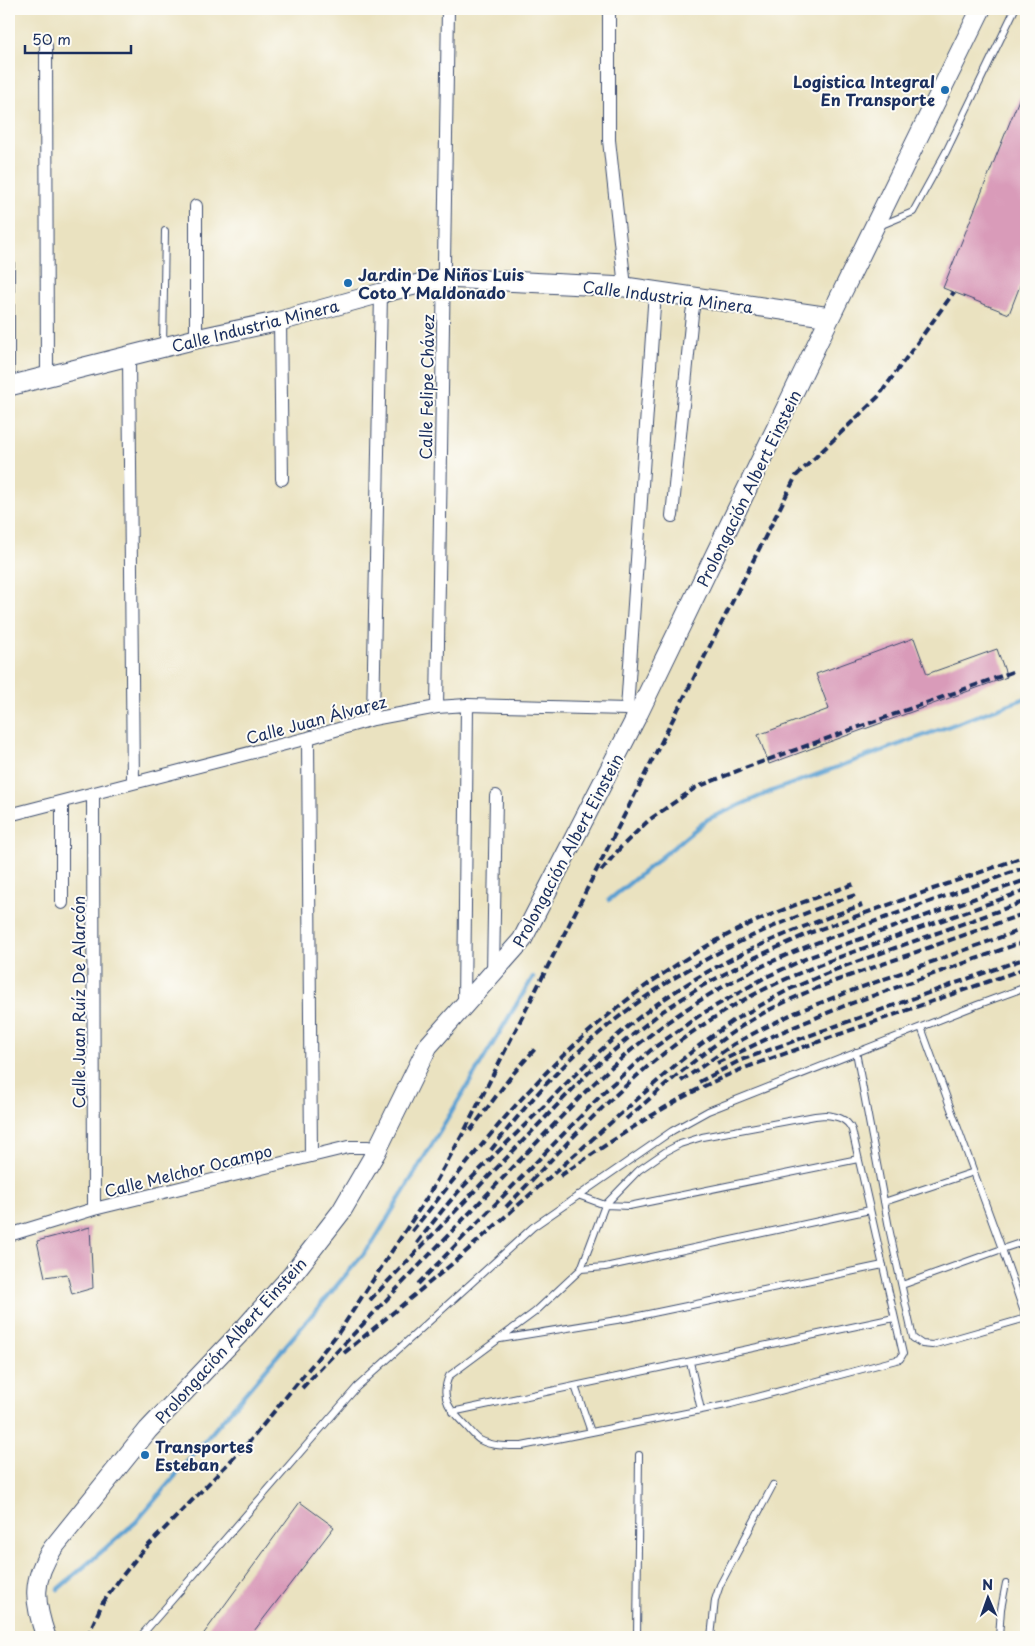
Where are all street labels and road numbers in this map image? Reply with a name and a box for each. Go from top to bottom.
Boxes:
street label: Calle Industria Minera [581,274,755,318]
street label: Calle Industria Minera [169,293,341,357]
street label: Calle Felipe Chávez [413,314,439,460]
street label: Prolongación Albert Einstein [690,385,806,591]
street label: Calle Juan Álvarez [243,689,389,749]
street label: Prolongación Albert Einstein [506,749,628,951]
street label: Calle Juan Ruíz De Alarcón [66,896,90,1108]
street label: Calle Melchor Ocampo [102,1138,274,1202]
street label: Prolongación Albert Einstein [149,1252,311,1428]

